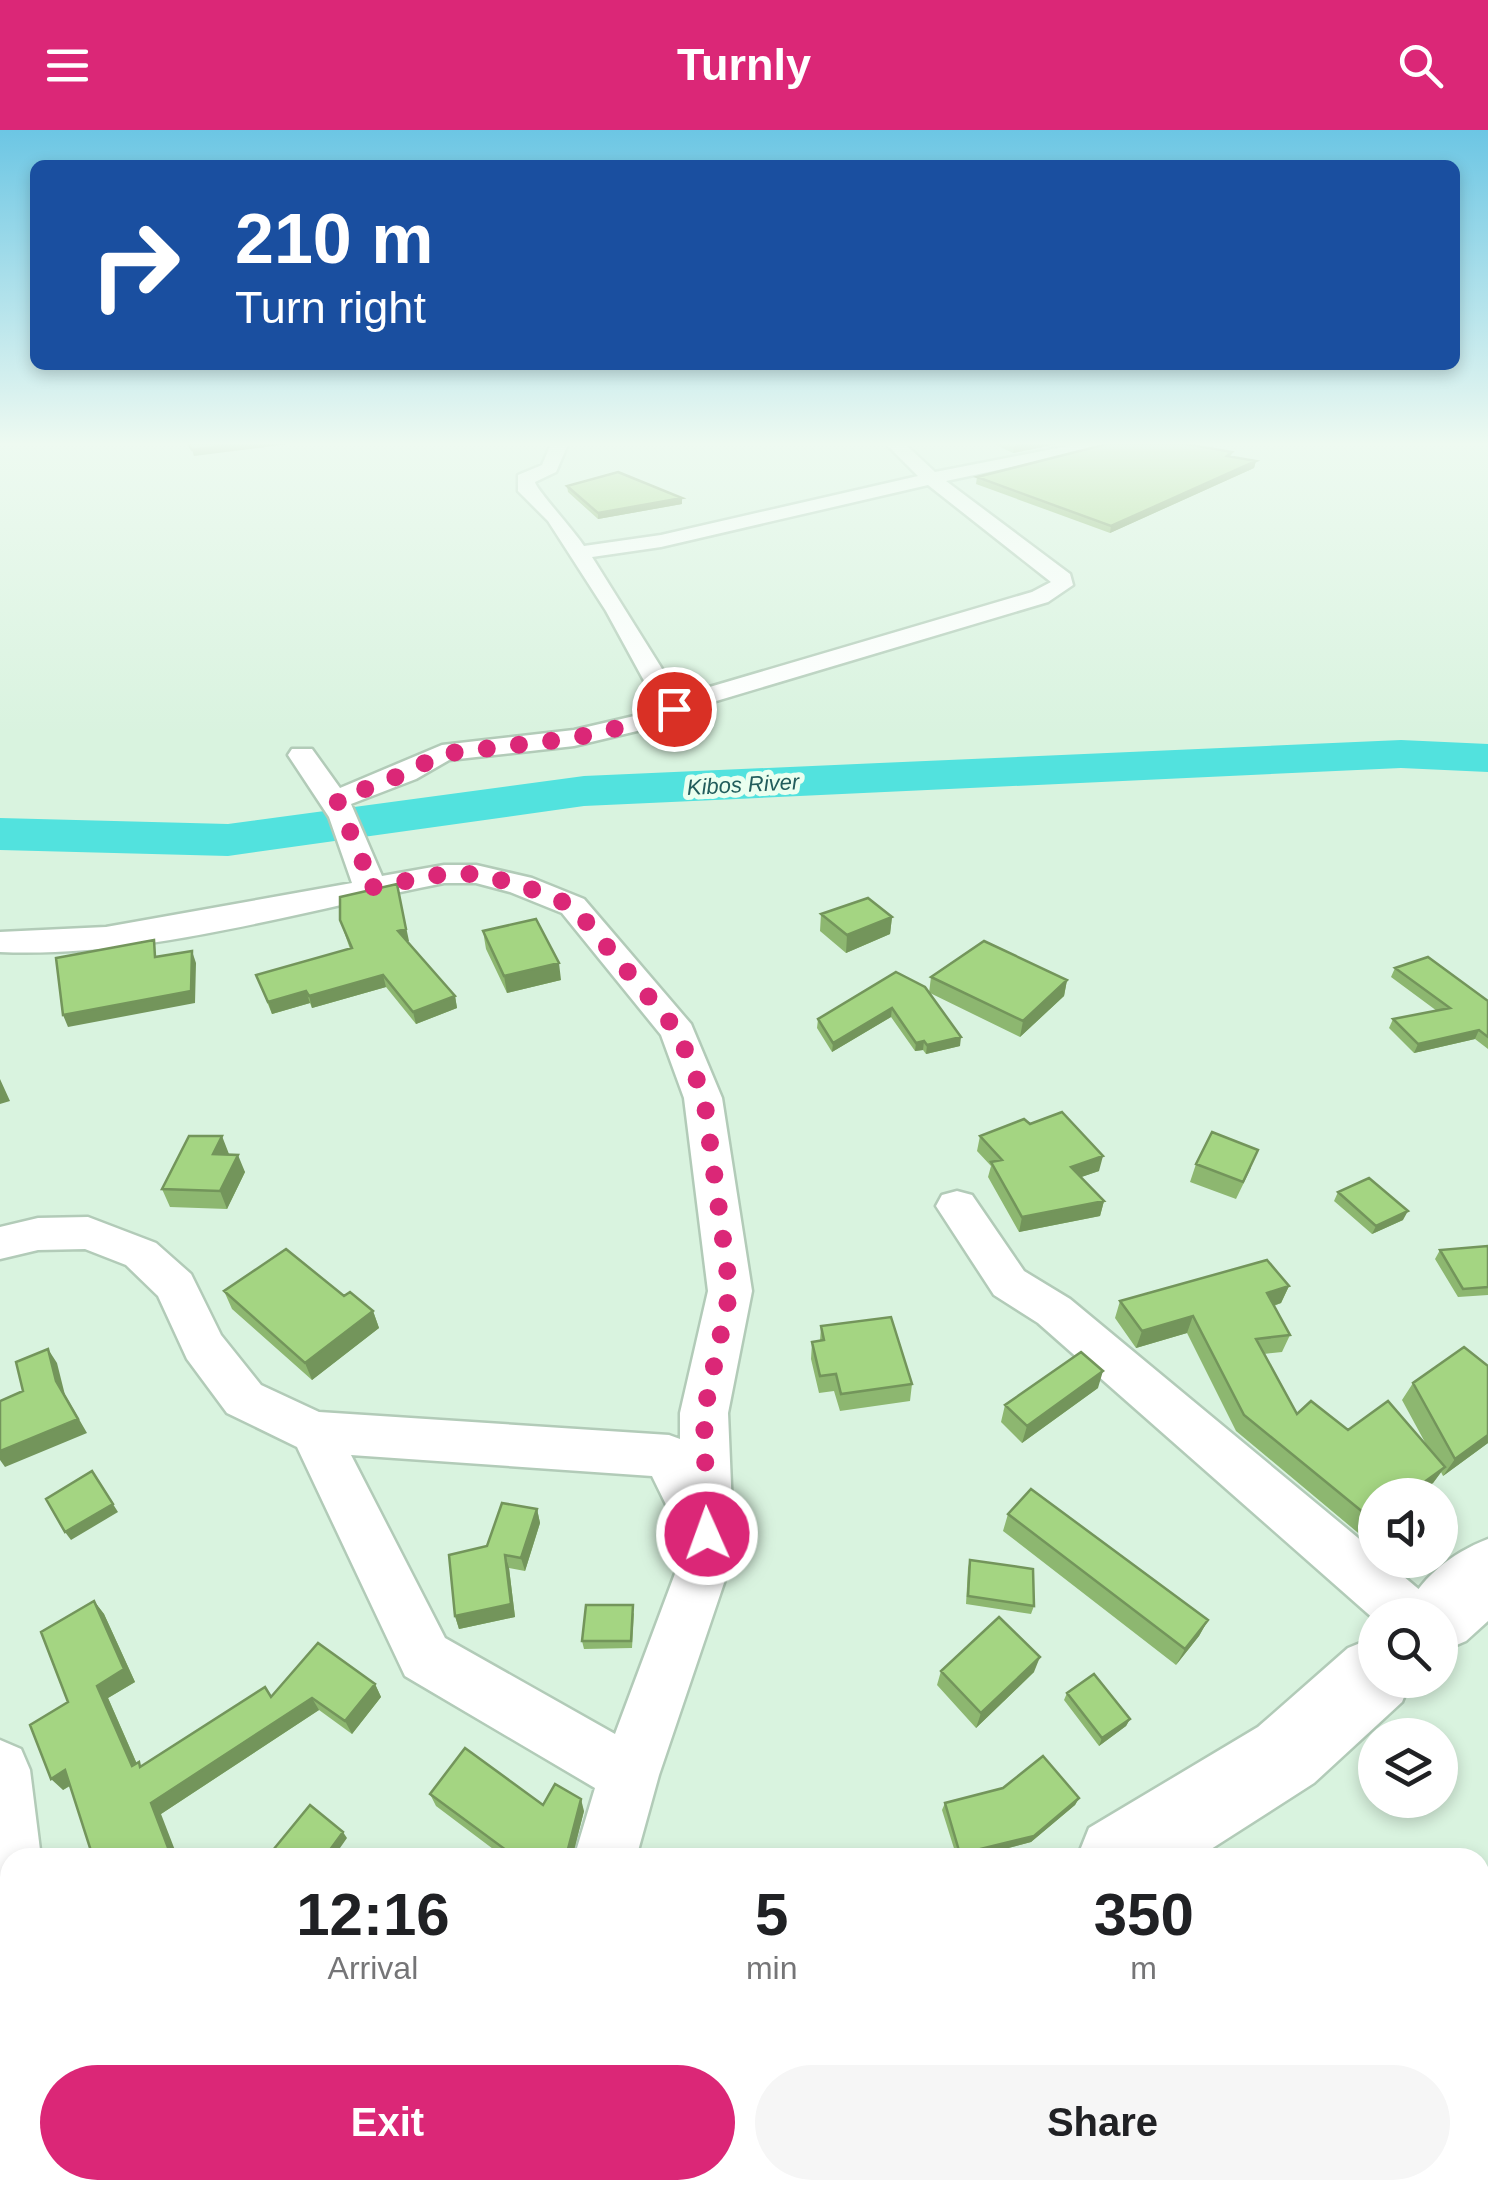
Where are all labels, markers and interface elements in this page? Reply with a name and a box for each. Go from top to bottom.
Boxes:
icon: menu [40,38,95,93]
icon: search [1393,38,1448,93]
text: Turnly [677,39,811,90]
icon: right [70,200,200,330]
text: 210 m [235,200,433,278]
text: Turn right [235,282,426,333]
pin [632,667,717,752]
icon: arrive [647,682,702,737]
water label: Kibos River [686,769,802,800]
map controls [1358,1478,1458,1818]
button: sound [1358,1478,1458,1578]
position arrow [655,1482,759,1586]
button: search [1358,1598,1458,1698]
button: layers [1358,1718,1458,1818]
text: 12:16 [296,1881,450,1948]
text: 5 [755,1881,788,1948]
text: 350 [1094,1881,1194,1948]
text: Arrival [328,1950,418,1986]
text: min [746,1950,797,1986]
text: m [1130,1950,1157,1986]
button: Exit [40,2065,735,2180]
button: Share [755,2065,1450,2180]

